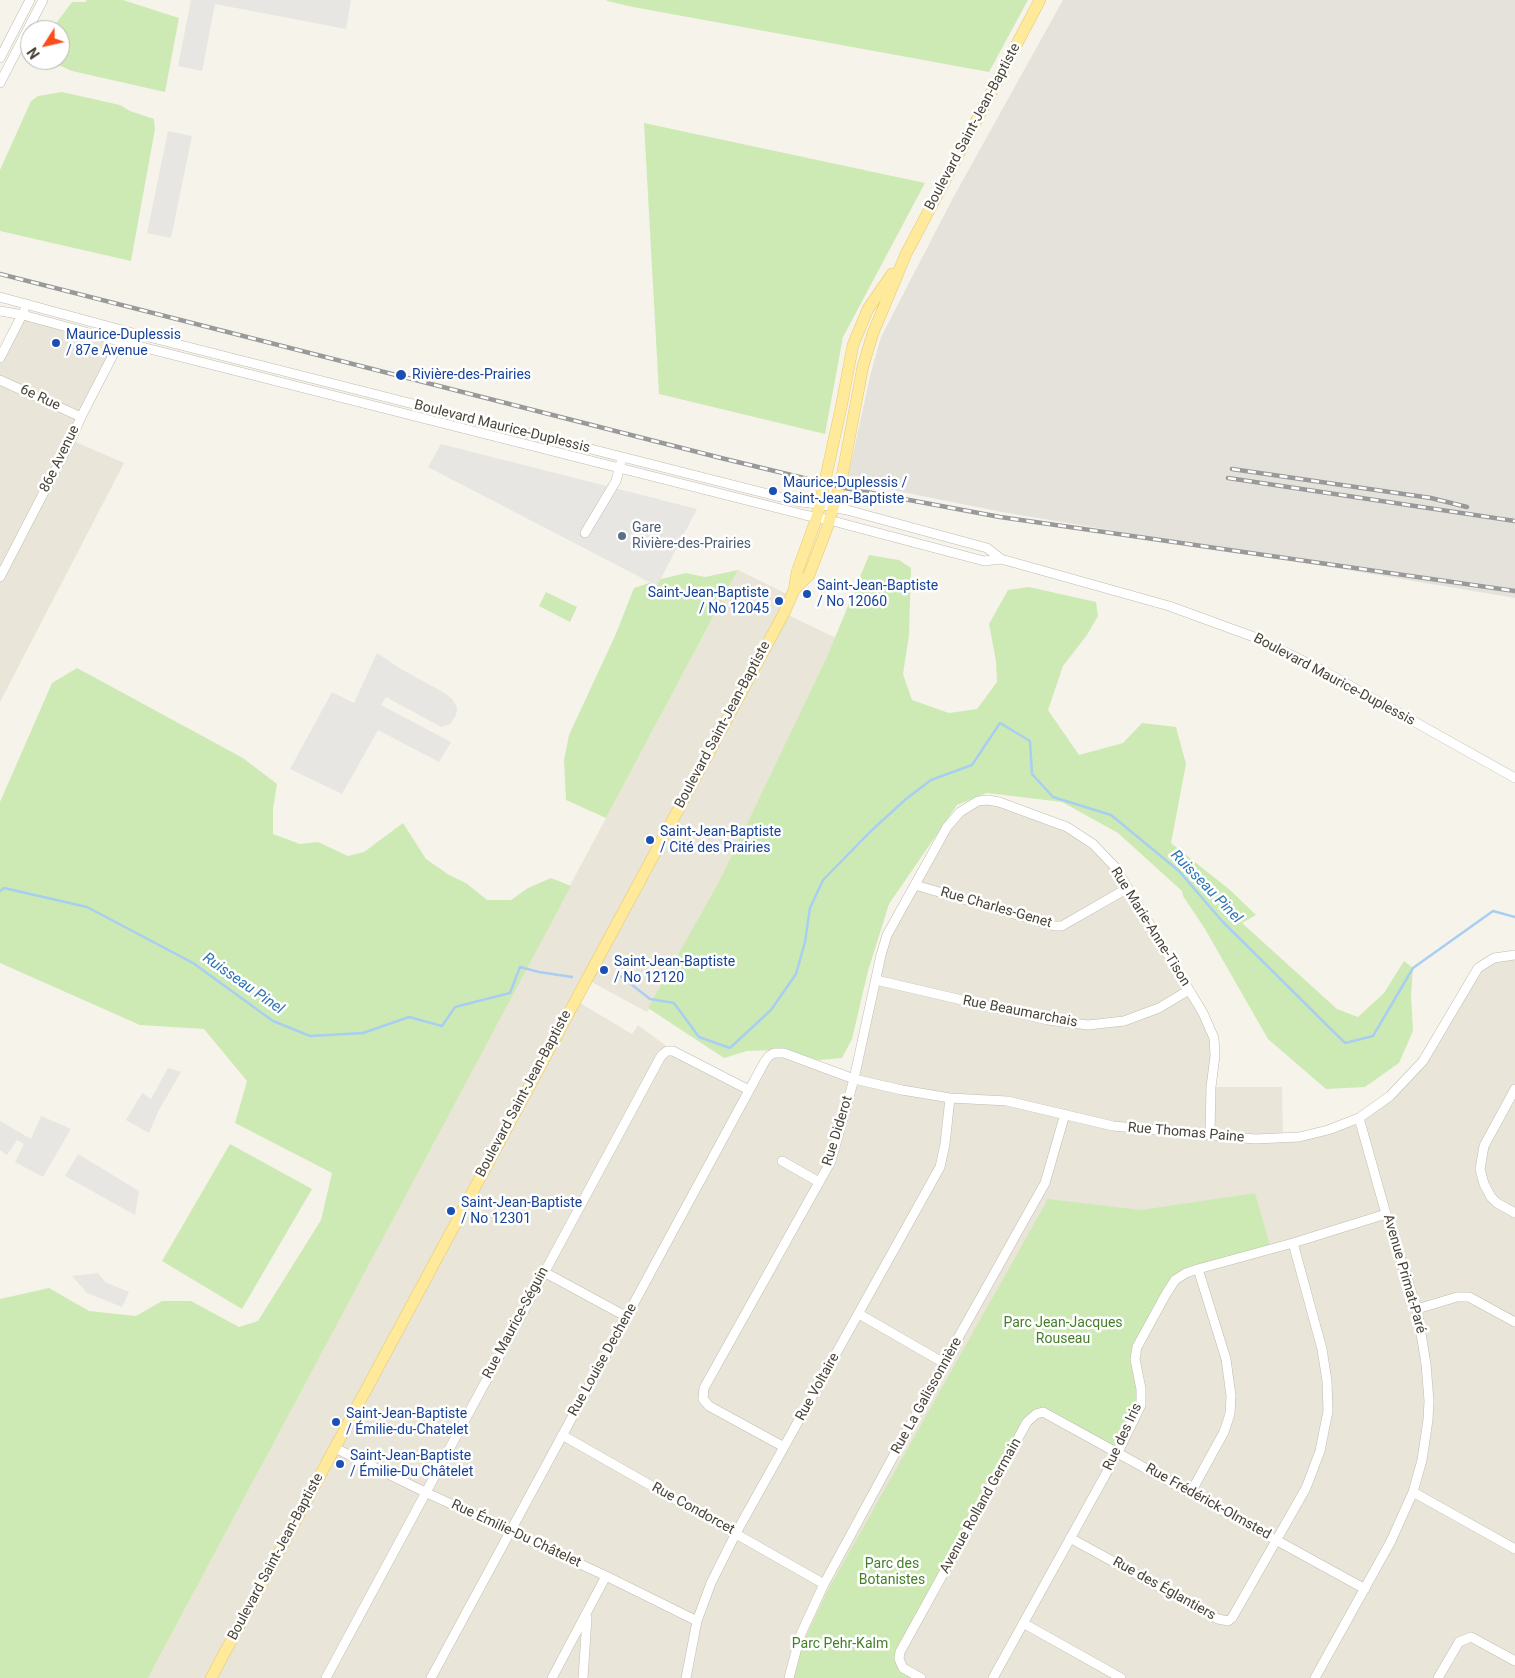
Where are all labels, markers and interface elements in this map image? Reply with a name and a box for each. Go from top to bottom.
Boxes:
north arrow [20,20,70,70]
street label: Boulevard Saint-Jean-Baptiste [922,41,1024,213]
text: N [24,44,43,62]
place label: Maurice-Duplessis / 87e Avenue [66,327,181,360]
marker: Maurice-Duplessis / 87e Avenue [50,337,62,349]
place label: Rivière-des-Prairies [412,367,531,383]
marker: Rivière-des-Prairies [394,368,408,382]
street label: 6e Rue [17,381,63,415]
street label: Boulevard Maurice-Duplessis [412,397,592,457]
street label: 86e Avenue [37,423,83,495]
place label: Maurice-Duplessis / Saint-Jean-Baptiste [783,475,907,508]
marker: Maurice-Duplessis / Saint-Jean-Baptiste [767,485,779,497]
place label: Gare Rivière-des-Prairies [632,520,751,552]
marker: Gare Rivière-des-Prairies [616,530,628,542]
place label: Saint-Jean-Baptiste / No 12060 [817,578,938,610]
place label: Saint-Jean-Baptiste / No 12045 [648,585,769,618]
marker: Saint-Jean-Baptiste / No 12060 [801,588,813,600]
marker: Saint-Jean-Baptiste / No 12045 [773,595,785,607]
street label: Boulevard Maurice-Duplessis [1250,630,1418,730]
street label: Boulevard Saint-Jean-Baptiste [672,639,774,811]
place label: Saint-Jean-Baptiste / Cité des Prairies [660,824,781,856]
marker: Saint-Jean-Baptiste / Cité des Prairies [644,834,656,846]
water label: Ruisseau Pinel [1167,847,1245,927]
street label: Rue Marie-Anne-Tison [1107,864,1193,990]
street label: Rue Charles-Genet [938,884,1054,932]
water label: Ruisseau Pinel [199,949,287,1019]
place label: Saint-Jean-Baptiste / No 12120 [614,954,735,986]
marker: Saint-Jean-Baptiste / No 12120 [598,964,610,976]
street label: Rue Beaumarchais [961,993,1079,1031]
street label: Boulevard Saint-Jean-Baptiste [473,1008,575,1180]
street label: Rue Diderot [819,1094,857,1168]
street label: Rue Thomas Paine [1127,1120,1245,1146]
place label: Saint-Jean-Baptiste / No 12301 [461,1195,582,1228]
marker: Saint-Jean-Baptiste / No 12301 [445,1205,457,1217]
street label: Avenue Primat-Paré [1379,1213,1429,1335]
street label: Rue Maurice-Séguin [479,1264,553,1382]
street label: Rue Louise Dechene [565,1301,641,1419]
park label: Parc Jean-Jacques Rouseau [1003,1315,1123,1348]
street label: Rue La Galissonnière [888,1335,966,1457]
street label: Rue Voltaire [793,1350,843,1424]
street label: Rue des Iris [1100,1401,1146,1473]
place label: Saint-Jean-Baptiste / Émilie-du-Chatelet [346,1406,468,1438]
marker: Saint-Jean-Baptiste / Émilie-du-Chatelet [330,1416,342,1428]
street label: Avenue Rolland Germain [937,1435,1025,1577]
place label: Saint-Jean-Baptiste / Émilie-Du Châtelet [350,1448,473,1480]
marker: Saint-Jean-Baptiste / Émilie-Du Châtelet [334,1458,346,1470]
street label: Rue Frédérick-Olmsted [1142,1460,1274,1544]
street label: Boulevard Saint-Jean-Baptiste [225,1471,327,1643]
street label: Rue Condorcet [649,1479,737,1539]
street label: Rue Émilie-Du Châtelet [448,1497,584,1571]
street label: Rue des Églantiers [1110,1554,1218,1624]
park label: Parc des Botanistes [859,1556,925,1588]
park label: Parc Pehr-Kalm [792,1636,888,1652]

